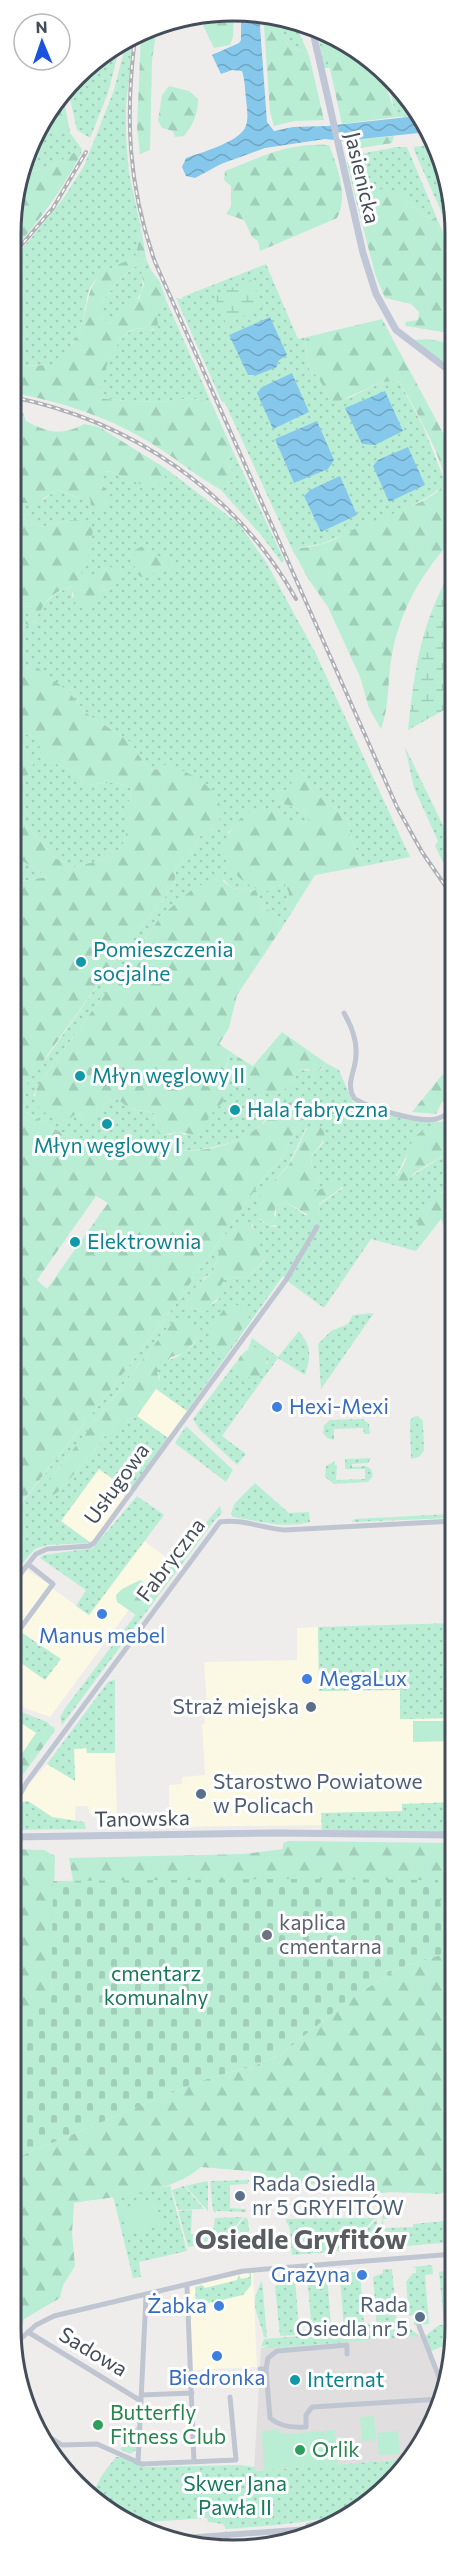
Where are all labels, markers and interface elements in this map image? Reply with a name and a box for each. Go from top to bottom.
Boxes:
north arrow [12,12,72,72]
text: N [35,17,48,36]
street label: Jasienicka [341,129,386,226]
place label: Pomieszczenia socjalne [93,936,233,985]
marker: Pomieszczenia socjalne [74,955,88,969]
place label: Młyn węglowy II [92,1062,245,1087]
marker: Młyn węglowy II [73,1069,87,1083]
place label: Hala fabryczna [247,1096,388,1121]
marker: Hala fabryczna [228,1103,242,1117]
marker: Młyn węglowy I [100,1117,114,1131]
place label: Młyn węglowy I [33,1132,181,1157]
place label: Elektrownia [87,1228,201,1253]
marker: Elektrownia [68,1235,82,1249]
place label: Hexi-Mexi [289,1393,389,1418]
marker: Hexi-Mexi [270,1400,284,1414]
street label: Usługowa [78,1438,153,1528]
street label: Fabryczna [130,1513,209,1606]
marker: Manus mebel [95,1607,109,1621]
place label: Manus mebel [39,1622,165,1647]
place label: MegaLux [319,1665,407,1690]
marker: MegaLux [300,1672,314,1686]
place label: Straż miejska [173,1693,299,1718]
marker: Straż miejska [304,1700,318,1714]
place label: Starostwo Powiatowe w Policach [213,1768,423,1817]
marker: Starostwo Powiatowe w Policach [194,1787,208,1801]
street label: Tanowska [94,1804,190,1831]
place label: kaplica cmentarna [279,1909,382,1958]
marker: kaplica cmentarna [260,1928,274,1942]
park label: cmentarz komunalny [104,1960,208,2009]
place label: Rada Osiedla nr 5 GRYFITÓW [252,2170,404,2219]
marker: Rada Osiedla nr 5 GRYFITÓW [233,2189,247,2203]
district label: Osiedle Gryfitów [195,2222,408,2255]
place label: Grażyna [271,2261,350,2286]
marker: Grażyna [355,2268,369,2282]
place label: Rada Osiedla nr 5 [296,2291,408,2340]
place label: Żabka [147,2292,207,2317]
marker: Żabka [212,2299,226,2313]
marker: Rada Osiedla nr 5 [413,2310,427,2324]
street label: Sadowa [55,2321,132,2381]
marker: Biedronka [210,2349,224,2363]
place label: Biedronka [168,2364,266,2389]
place label: Internat [307,2366,384,2391]
marker: Internat [288,2373,302,2387]
place label: Butterfly Fitness Club [110,2399,226,2448]
marker: Butterfly Fitness Club [91,2418,105,2432]
place label: Orlik [312,2436,360,2461]
marker: Orlik [293,2443,307,2457]
park label: Skwer Jana Pawła II [183,2470,287,2519]

